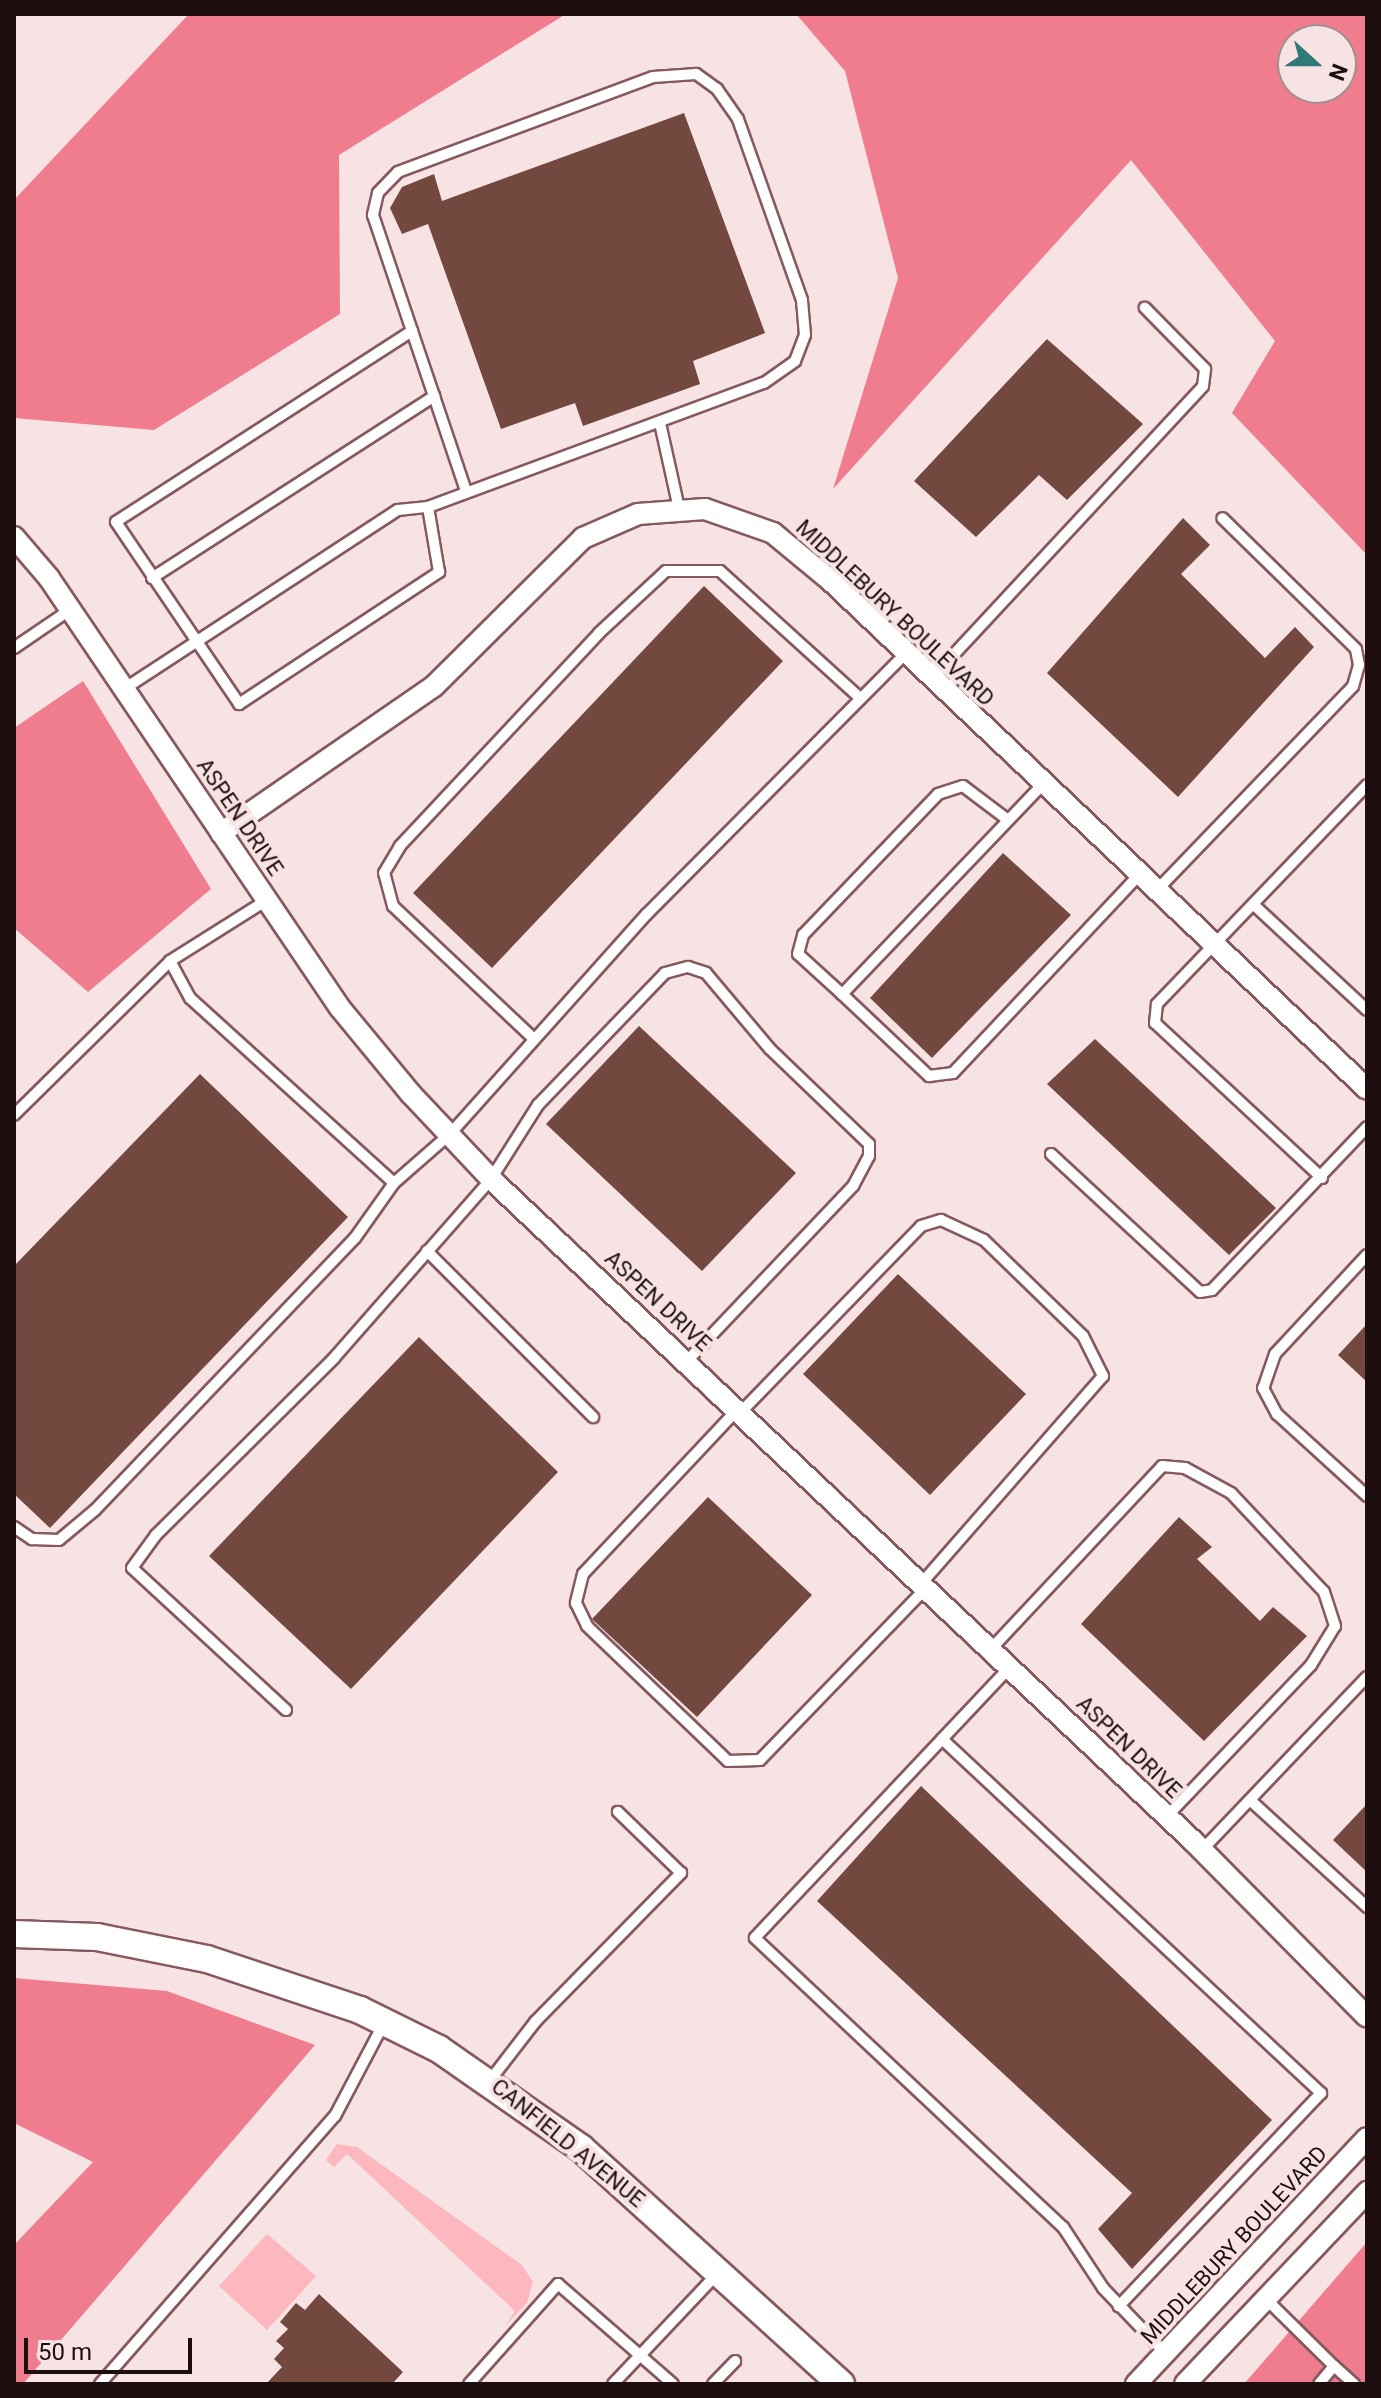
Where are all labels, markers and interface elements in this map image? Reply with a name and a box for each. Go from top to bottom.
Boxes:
north arrow [1277,24,1357,104]
text: N [1324,60,1352,84]
street label: MIDDLEBURY BOULEVARD [791,514,999,712]
street label: ASPEN DRIVE [191,753,289,881]
street label: ASPEN DRIVE [599,1245,717,1357]
street label: ASPEN DRIVE [1071,1690,1187,1804]
street label: CANFIELD AVENUE [486,2073,650,2213]
street label: MIDDLEBURY BOULEVARD [1135,2141,1333,2349]
scale bar [28,2322,196,2372]
text: 50 m [38,2338,92,2366]

